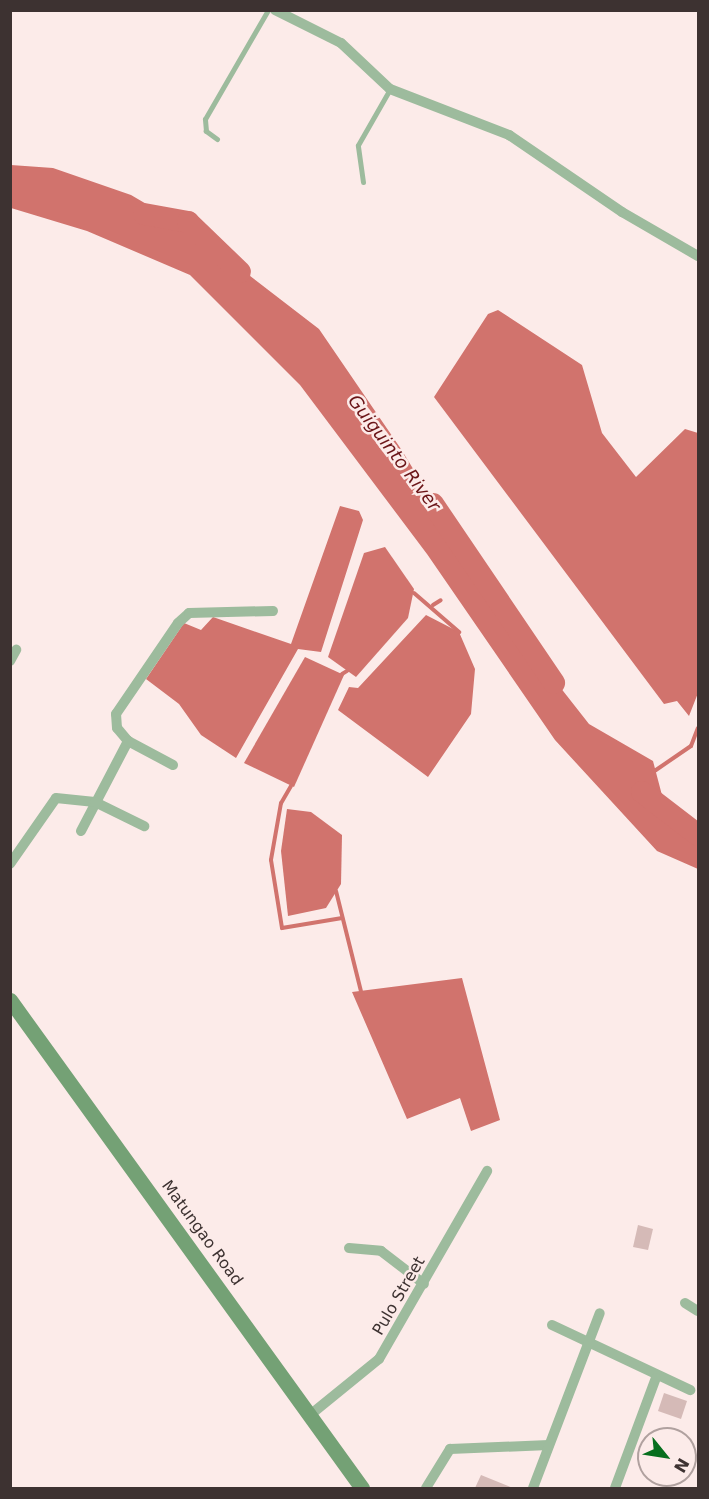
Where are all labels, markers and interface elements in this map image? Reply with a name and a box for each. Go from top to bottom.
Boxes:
water label: Guiguinto River [343,391,445,515]
street label: Matungao Road [157,1177,247,1289]
street label: Pulo Street [369,1253,429,1339]
north arrow [637,1427,697,1487]
text: N [670,1455,693,1476]

